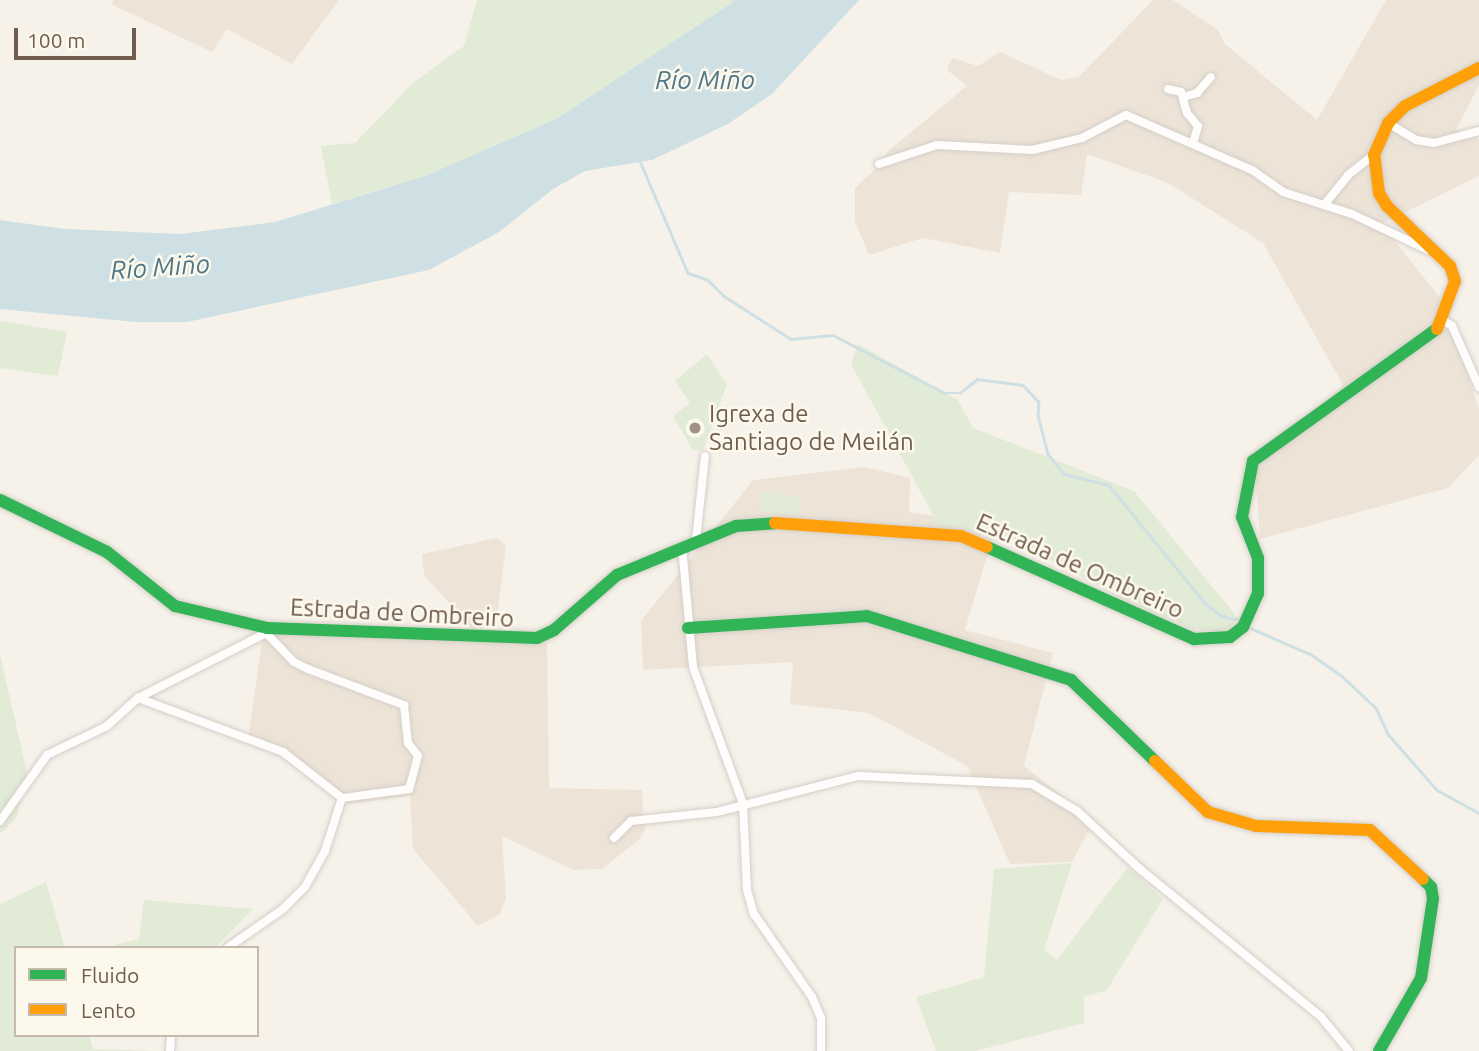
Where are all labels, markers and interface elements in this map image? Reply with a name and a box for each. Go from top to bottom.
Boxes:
scale bar [18,14,140,58]
text: 100 m [27,28,85,52]
water label: Río Miño [655,64,755,96]
water label: Río Miño [109,248,211,286]
place label: Igrexa de Santiago de Meilán [709,400,914,456]
marker: Igrexa de Santiago de Meilán [687,420,703,436]
street label: Estrada de Ombreiro [972,507,1188,625]
street label: Estrada de Ombreiro [289,593,515,633]
legend [14,946,259,1037]
text: Fluido [81,963,139,987]
text: Lento [81,998,136,1022]

